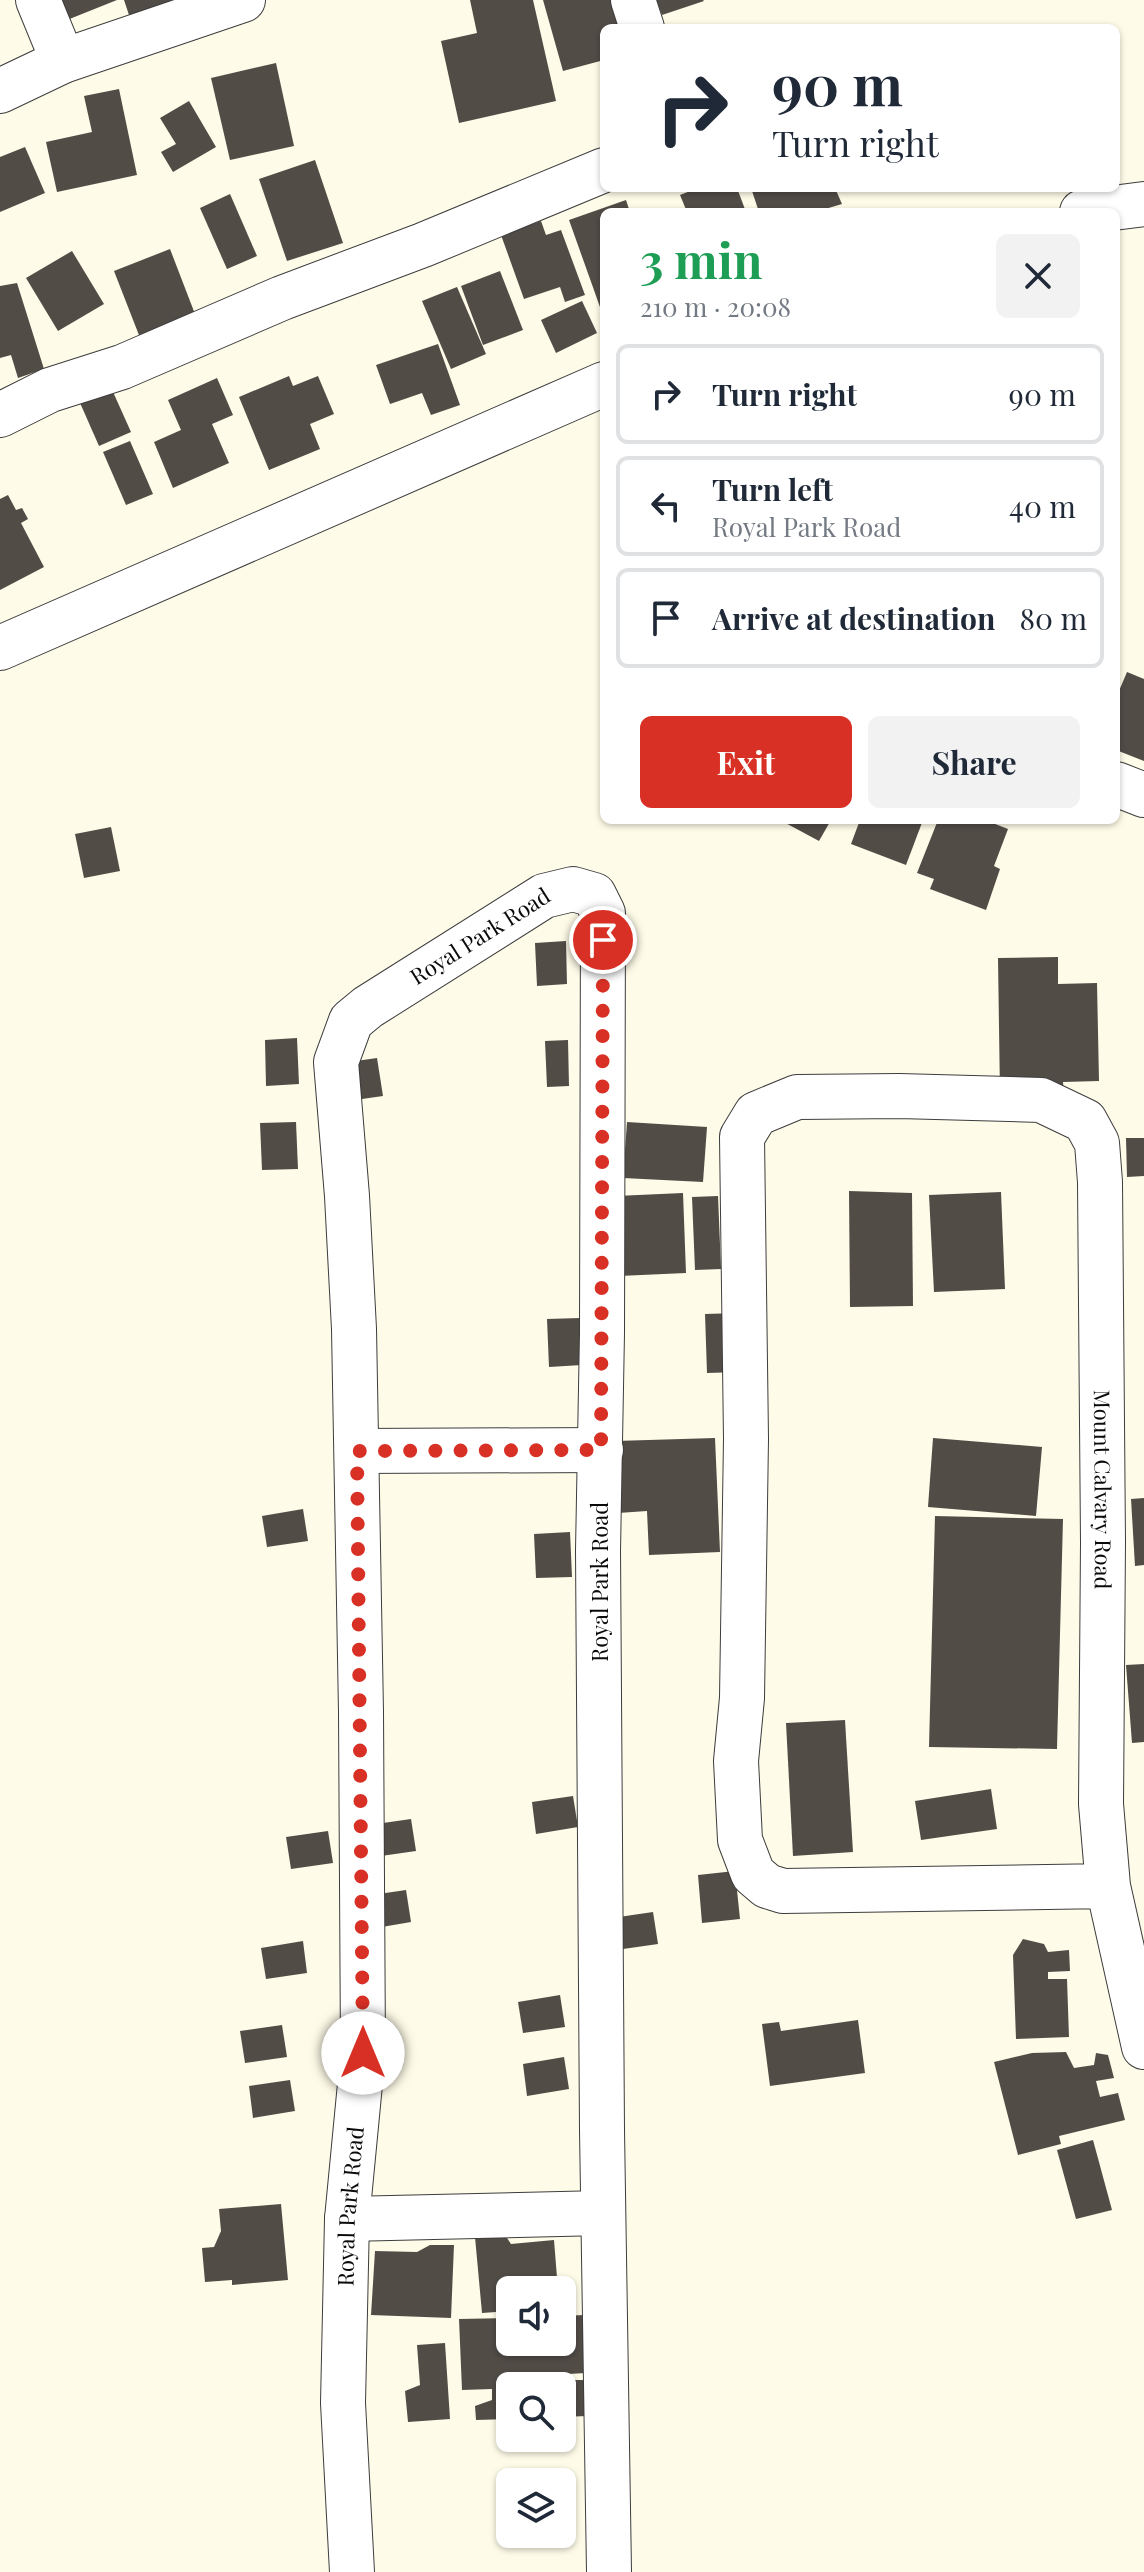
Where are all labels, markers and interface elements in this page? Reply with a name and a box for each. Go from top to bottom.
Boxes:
text: 90 m [772,46,903,121]
icon: right [640,56,744,160]
text: Turn right [772,118,939,166]
text: 3 min [640,227,762,291]
button: close [996,234,1080,318]
text: 210 m · 20:08 [640,289,791,324]
icon: right [644,372,688,416]
text: Turn right [712,374,857,414]
text: 90 m [1009,374,1076,414]
text: Turn left [712,469,833,509]
icon: left [644,484,688,528]
text: 40 m [1009,486,1076,526]
text: Royal Park Road [712,509,901,544]
icon: arrive [644,596,688,640]
text: Arrive at destination [712,598,995,638]
text: 80 m [1019,598,1087,638]
button: Exit [640,716,852,808]
button: Share [868,716,1080,808]
street label: Royal Park Road [404,880,556,991]
pin [569,906,637,974]
icon: arrive [581,918,625,962]
street label: Mount Calvary Road [1088,1390,1119,1590]
street label: Royal Park Road [584,1502,614,1662]
position arrow [321,2011,405,2095]
street label: Royal Park Road [330,2125,370,2287]
map controls [496,2276,576,2548]
button: sound [496,2276,576,2356]
button: search [496,2372,576,2452]
button: layers [496,2468,576,2548]

